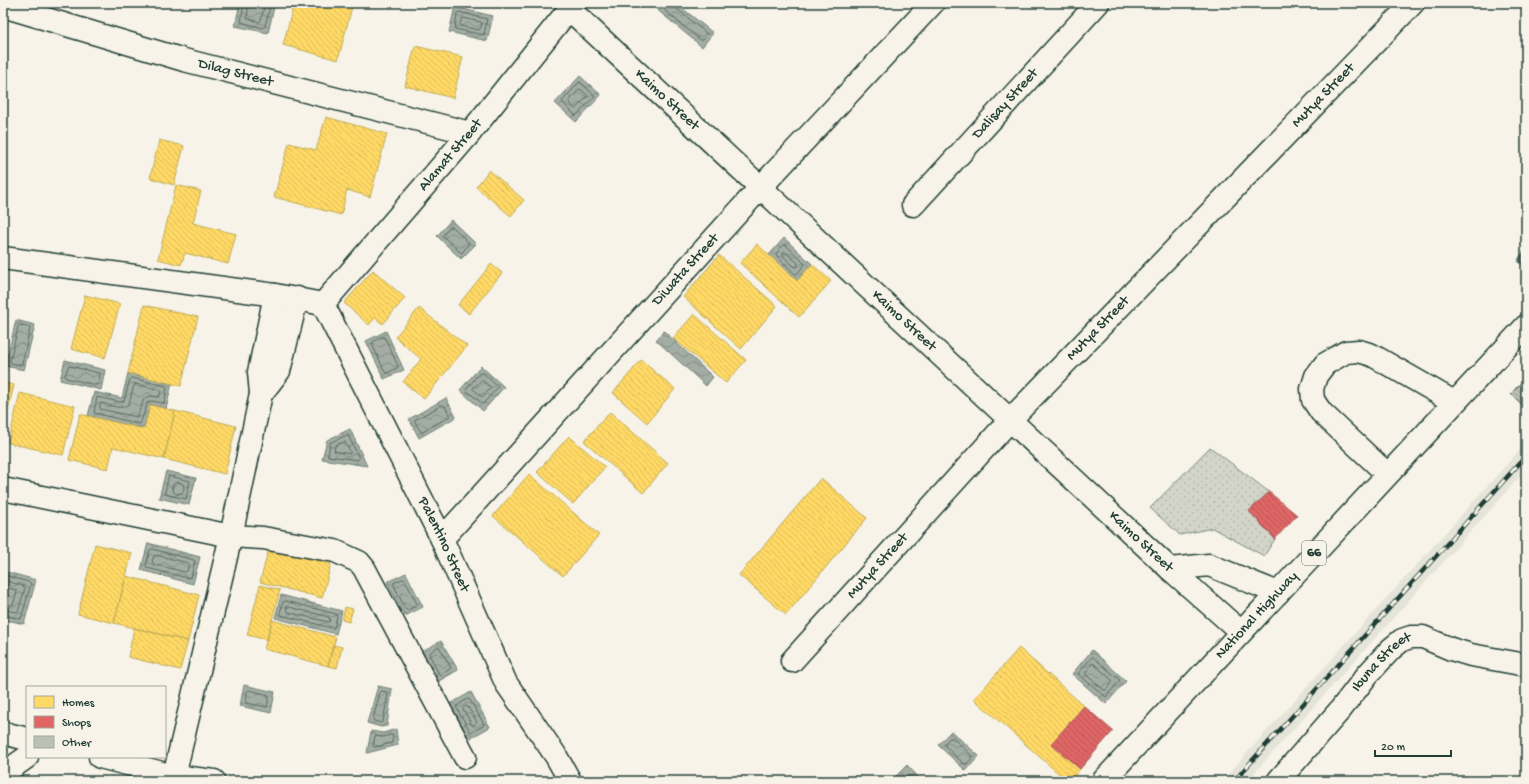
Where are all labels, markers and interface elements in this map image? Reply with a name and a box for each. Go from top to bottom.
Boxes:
street label: Dilag Street [195,55,277,92]
street label: Mutya Street [1288,58,1360,132]
street label: Dalisay Street [968,63,1044,144]
street label: Kaimo Street [631,66,704,136]
street label: Alamat Street [415,114,488,195]
street label: Diwata Street [648,229,724,311]
street label: Kaimo Street [868,286,941,357]
street label: Mutya Street [1063,291,1135,365]
street label: Palentino Street [413,493,474,596]
street label: Kaimo Street [1105,507,1178,578]
street label: Mutya Street [843,528,914,603]
road number: 66 [1302,541,1326,565]
street label: National Highway [1212,567,1303,663]
street label: Ibuna Street [1348,628,1415,696]
legend [26,686,166,758]
text: Homes [62,697,95,711]
text: Shops [62,717,91,731]
scale bar [1375,732,1451,758]
text: Other [62,737,93,751]
text: 20 m [1381,741,1406,755]

